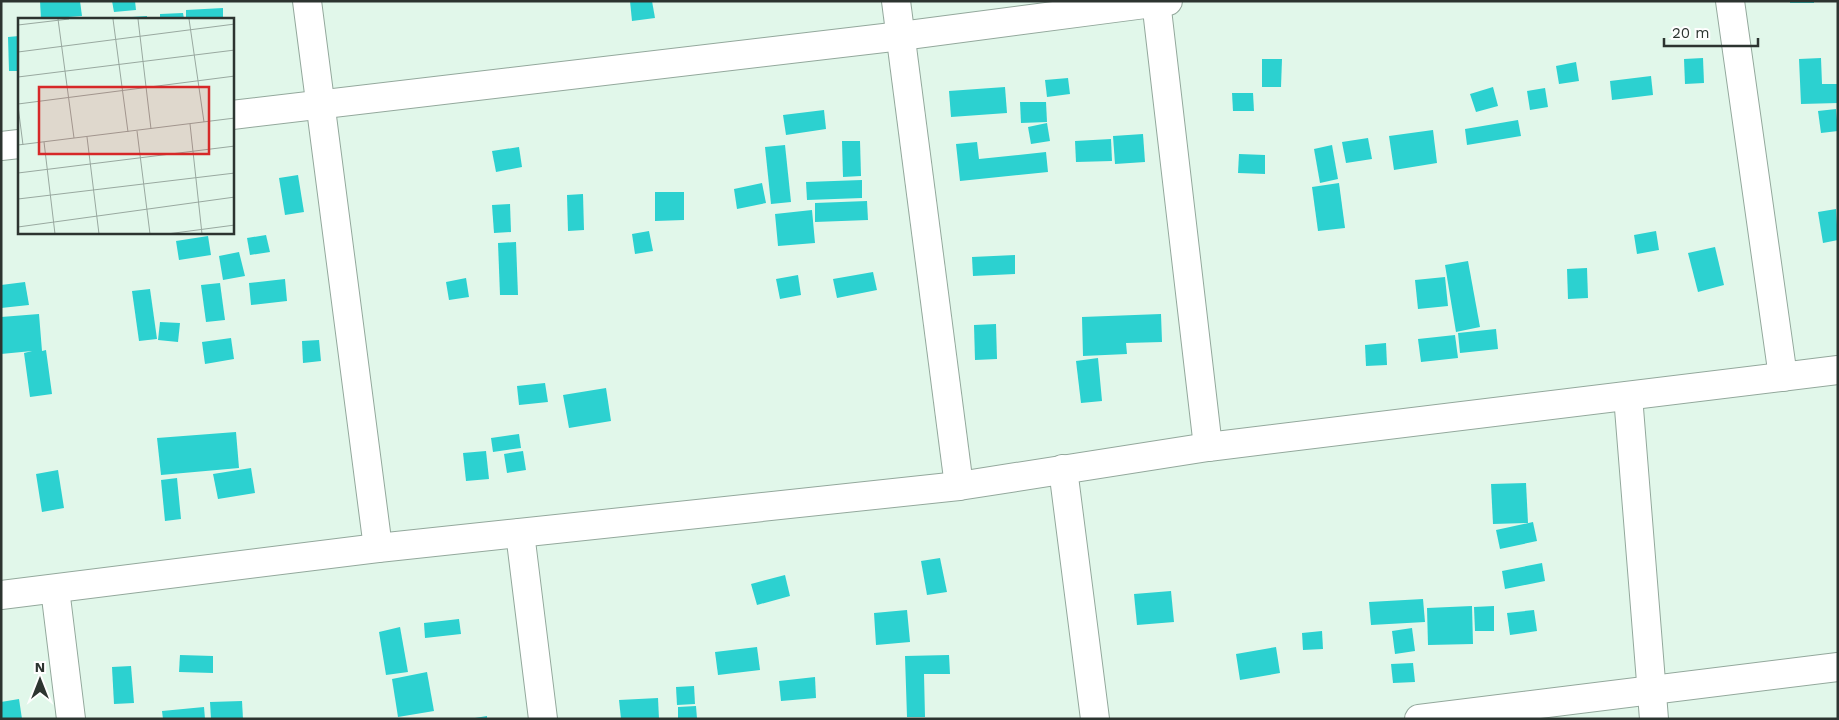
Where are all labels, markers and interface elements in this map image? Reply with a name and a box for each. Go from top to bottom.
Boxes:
scale bar [1664,15,1758,47]
inset map [18,18,234,234]
text: 20 m [1672,24,1710,42]
north arrow [15,655,65,705]
text: N [35,659,45,675]

